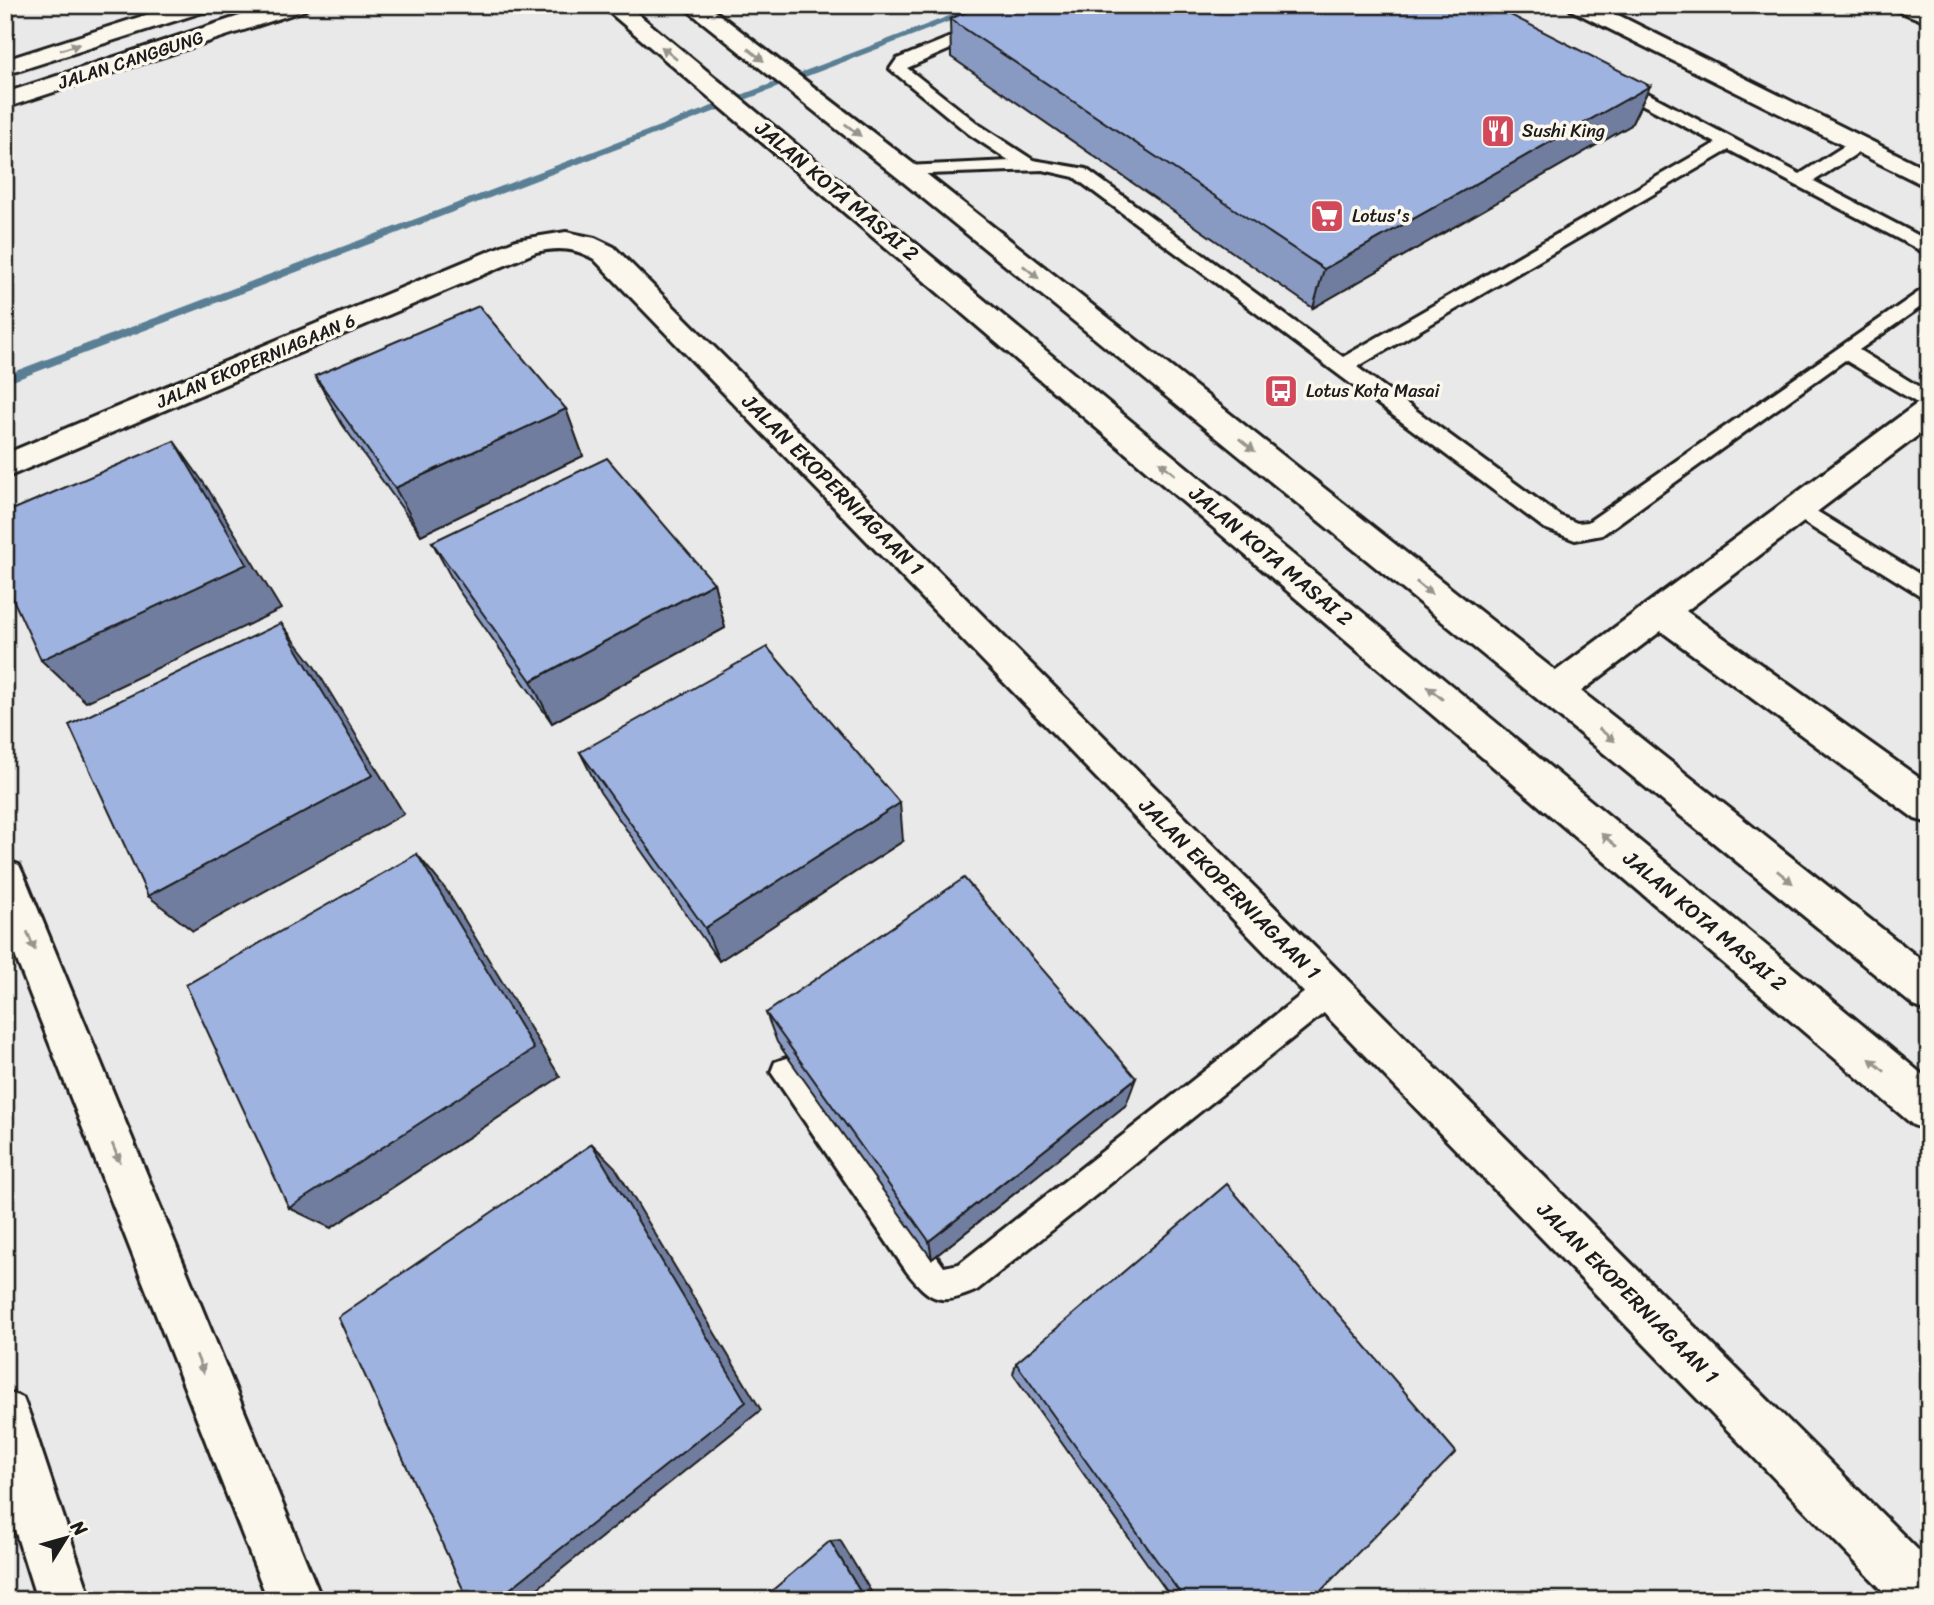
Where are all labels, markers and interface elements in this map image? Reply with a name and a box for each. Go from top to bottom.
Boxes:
street label: JALAN CANGGUNG [53,21,208,99]
one-way arrow [60,41,81,52]
one-way arrow [661,46,678,61]
one-way arrow [746,47,764,62]
street label: JALAN KOTA MASAI 2 [746,110,928,271]
restaurant icon: Sushi King [1479,112,1517,150]
place label: Sushi King [1522,115,1605,147]
one-way arrow [844,123,862,138]
supermarket icon: Lotus's [1308,197,1346,235]
place label: Lotus's [1352,200,1410,232]
one-way arrow [1022,264,1040,279]
street label: JALAN EKOPERNIAGAAN 6 [151,305,361,418]
bus stop icon: Lotus Kota Masai [1262,372,1300,410]
place label: Lotus Kota Masai [1306,375,1441,407]
street label: JALAN EKOPERNIAGAAN 1 [732,384,933,585]
one-way arrow [1238,437,1255,452]
one-way arrow [1158,461,1175,476]
street label: JALAN KOTA MASAI 2 [1180,475,1362,636]
one-way arrow [1415,580,1433,595]
one-way arrow [1426,686,1444,701]
one-way arrow [1598,727,1616,742]
street label: JALAN EKOPERNIAGAAN 1 [1129,788,1330,989]
one-way arrow [1600,833,1617,848]
street label: JALAN KOTA MASAI 2 [1614,840,1796,1001]
one-way arrow [1776,869,1794,884]
one-way arrow [25,931,36,952]
one-way arrow [1868,1058,1885,1073]
one-way arrow [110,1142,121,1163]
street label: JALAN EKOPERNIAGAAN 1 [1527,1192,1728,1393]
one-way arrow [195,1353,206,1374]
north arrow [32,1504,102,1574]
text: N [61,1512,97,1544]

